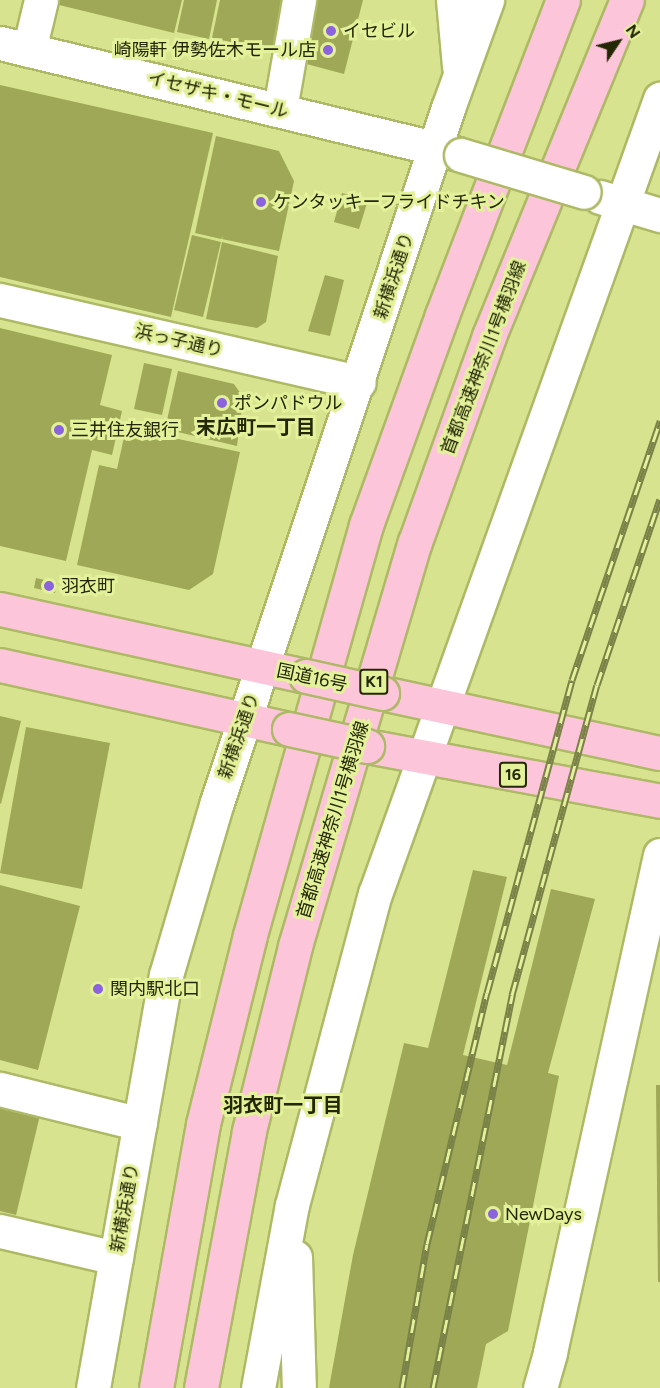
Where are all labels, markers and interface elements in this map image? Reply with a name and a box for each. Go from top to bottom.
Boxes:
north arrow [588,12,648,72]
place label: イセビル [343,20,415,42]
text: N [622,21,644,42]
marker: イセビル [324,24,338,38]
place label: 崎陽軒 伊勢佐木モール店 [114,39,316,61]
marker: 崎陽軒 伊勢佐木モール店 [321,43,335,57]
street label: イセザキ・モール [146,67,290,123]
place label: ケンタッキーフライドチキン [273,191,507,213]
marker: ケンタッキーフライドチキン [254,195,268,209]
street label: 新横浜通り [370,230,418,322]
street label: 首都高速神奈川1号横羽線 [437,258,531,458]
street label: 浜っ子通り [133,320,225,362]
place label: ポンパドウル [234,392,342,414]
marker: ポンパドウル [215,396,229,410]
district label: 末広町一丁目 [196,415,316,439]
place label: 三井住友銀行 [71,419,179,441]
marker: 三井住友銀行 [52,423,66,437]
place label: 羽衣町 [61,575,115,597]
marker: 羽衣町 [42,579,56,593]
street label: 国道16号 [275,660,349,696]
road number: K1 [359,669,389,695]
street label: 新横浜通り [214,690,264,782]
street label: 首都高速神奈川1号横羽線 [293,719,373,921]
road number: 16 [498,762,528,788]
place label: 関内駅北口 [110,978,200,1000]
marker: 関内駅北口 [91,982,105,996]
district label: 羽衣町一丁目 [223,1093,343,1117]
street label: 新横浜通り [107,1162,143,1254]
place label: NewDays [505,1203,582,1225]
marker: NewDays [486,1207,500,1221]

